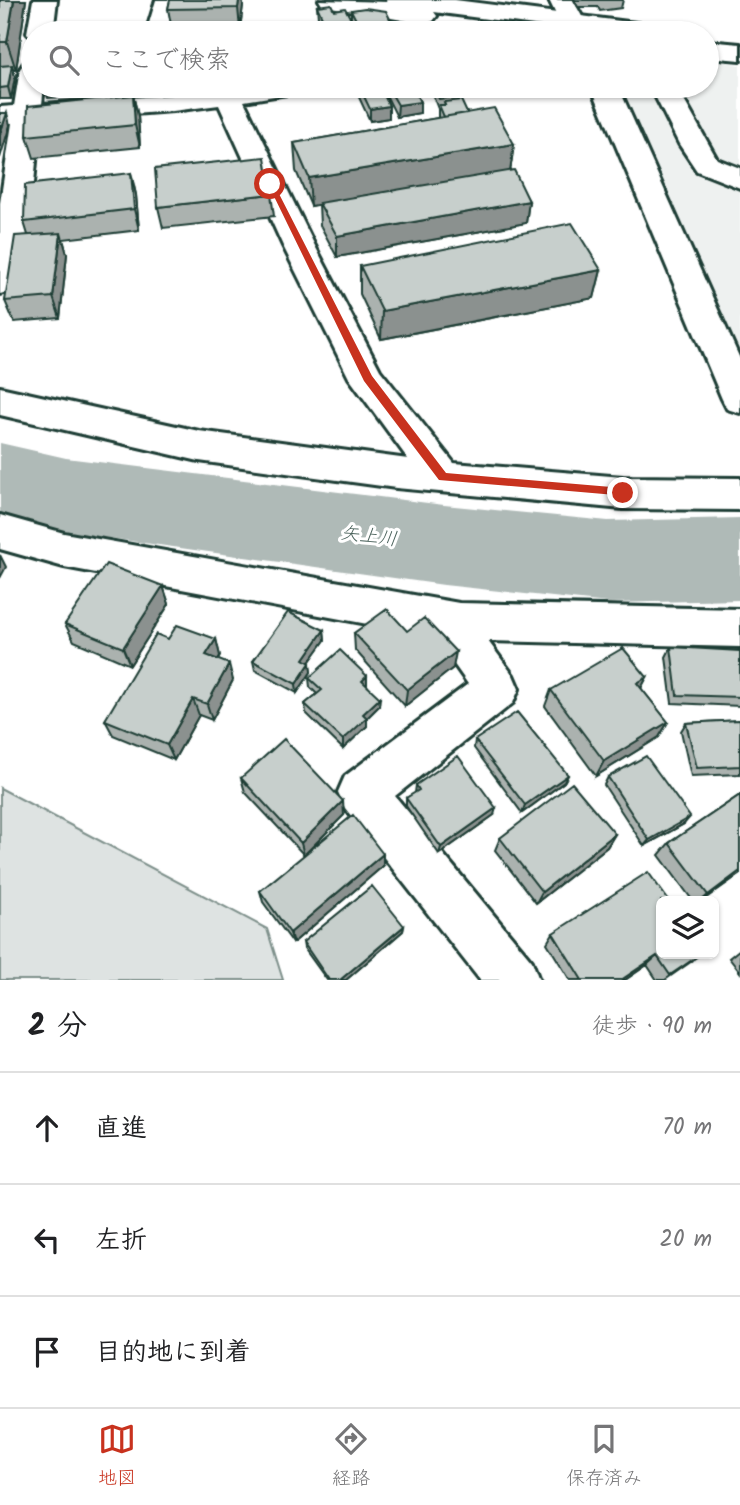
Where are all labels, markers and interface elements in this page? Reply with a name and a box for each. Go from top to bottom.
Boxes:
search box [21,21,719,98]
text: ここで検索 [101,40,231,82]
icon: search [45,41,83,79]
route start [254,168,285,199]
route end [607,477,638,508]
water label: 矢上川 [339,519,399,555]
map controls [656,896,719,959]
button: layers [656,896,719,959]
text: 2 分 [28,1003,87,1051]
text: 徒歩 · 90 m [592,1009,712,1045]
text: 直進 [95,1108,147,1150]
icon: ahead [28,1109,66,1147]
text: 70 m [662,1110,712,1146]
text: 左折 [95,1220,147,1262]
icon: left [28,1221,66,1259]
text: 20 m [660,1222,712,1258]
text: 目的地に到着 [95,1332,251,1374]
icon: arrive [28,1333,66,1371]
tab: 地図 [98,1420,136,1494]
tab: 経路 [332,1420,370,1494]
tab: 保存済み [566,1420,642,1494]

